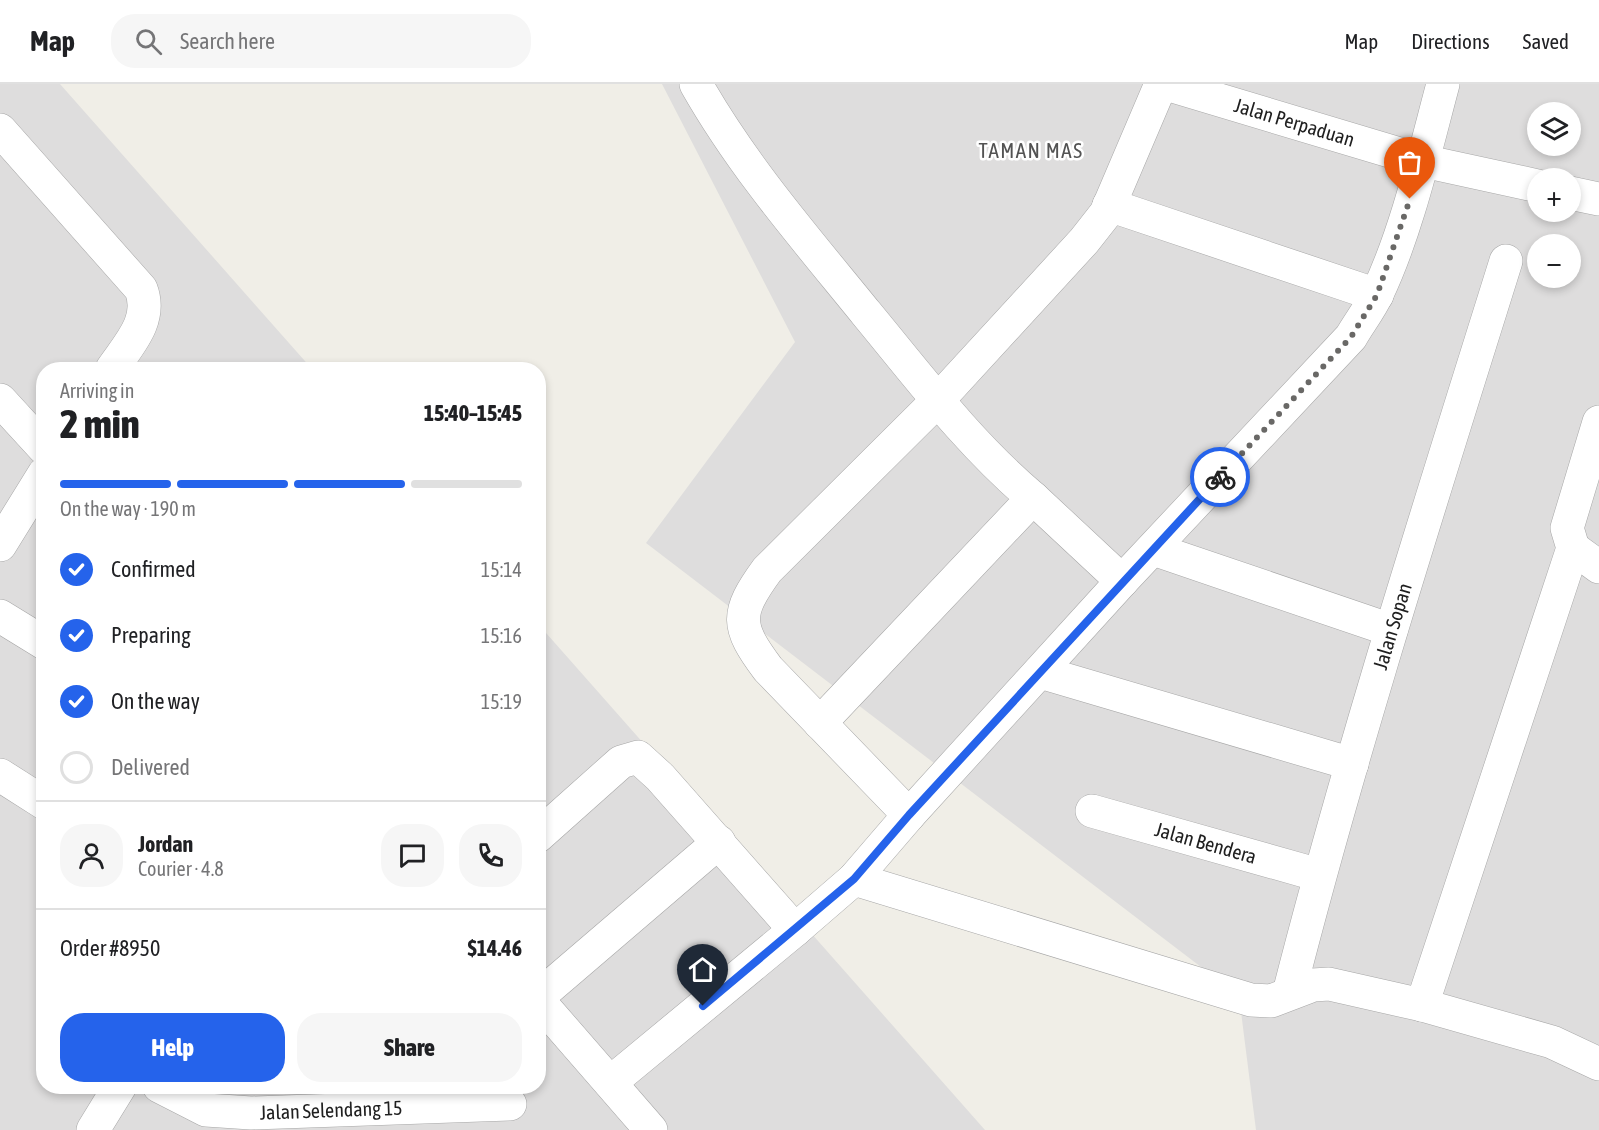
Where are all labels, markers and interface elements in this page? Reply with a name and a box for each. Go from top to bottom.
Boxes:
search box [111,14,531,68]
text: Map [30,25,75,57]
icon: search [132,25,165,58]
text: Search here [180,28,275,54]
text: Map [1344,29,1378,53]
text: Directions [1411,29,1490,53]
text: Saved [1523,29,1569,53]
street label: Jalan Perpaduan [1232,93,1357,151]
map controls [1527,102,1581,288]
button: layers [1527,102,1581,156]
pin [1384,137,1435,199]
district label: TAMAN MAS [979,138,1083,162]
icon: bag [1393,146,1426,179]
button: + [1527,168,1581,222]
button: − [1527,234,1581,288]
text: Arriving in [60,379,134,402]
text: 15:40–15:45 [424,400,522,426]
text: 2 min [60,402,140,446]
courier [1190,447,1250,507]
icon: bike [1204,461,1237,494]
text: On the way · 190 m [60,497,196,520]
icon: check [60,553,93,586]
text: Confirmed [111,556,196,582]
text: 15:14 [481,558,522,581]
street label: Jalan Sopan [1368,580,1416,672]
icon: check [60,619,93,652]
text: Preparing [111,622,191,648]
text: 15:16 [481,624,522,647]
icon: check [60,685,93,718]
text: On the way [111,688,200,714]
text: 15:19 [481,690,522,713]
text: Delivered [111,754,190,780]
street label: Jalan Bendera [1152,817,1259,868]
button: person [60,824,123,887]
button: chat [381,824,444,887]
button: phone [459,824,522,887]
text: Jordan [138,831,193,857]
text: Courier · 4.8 [138,857,224,880]
text: Order #8950 [60,935,160,961]
text: $14.46 [467,935,522,961]
pin [677,944,728,1006]
icon: home [686,953,719,986]
button: Help [60,1013,285,1082]
button: Share [297,1013,522,1082]
street label: Jalan Selendang 15 [259,1096,403,1124]

